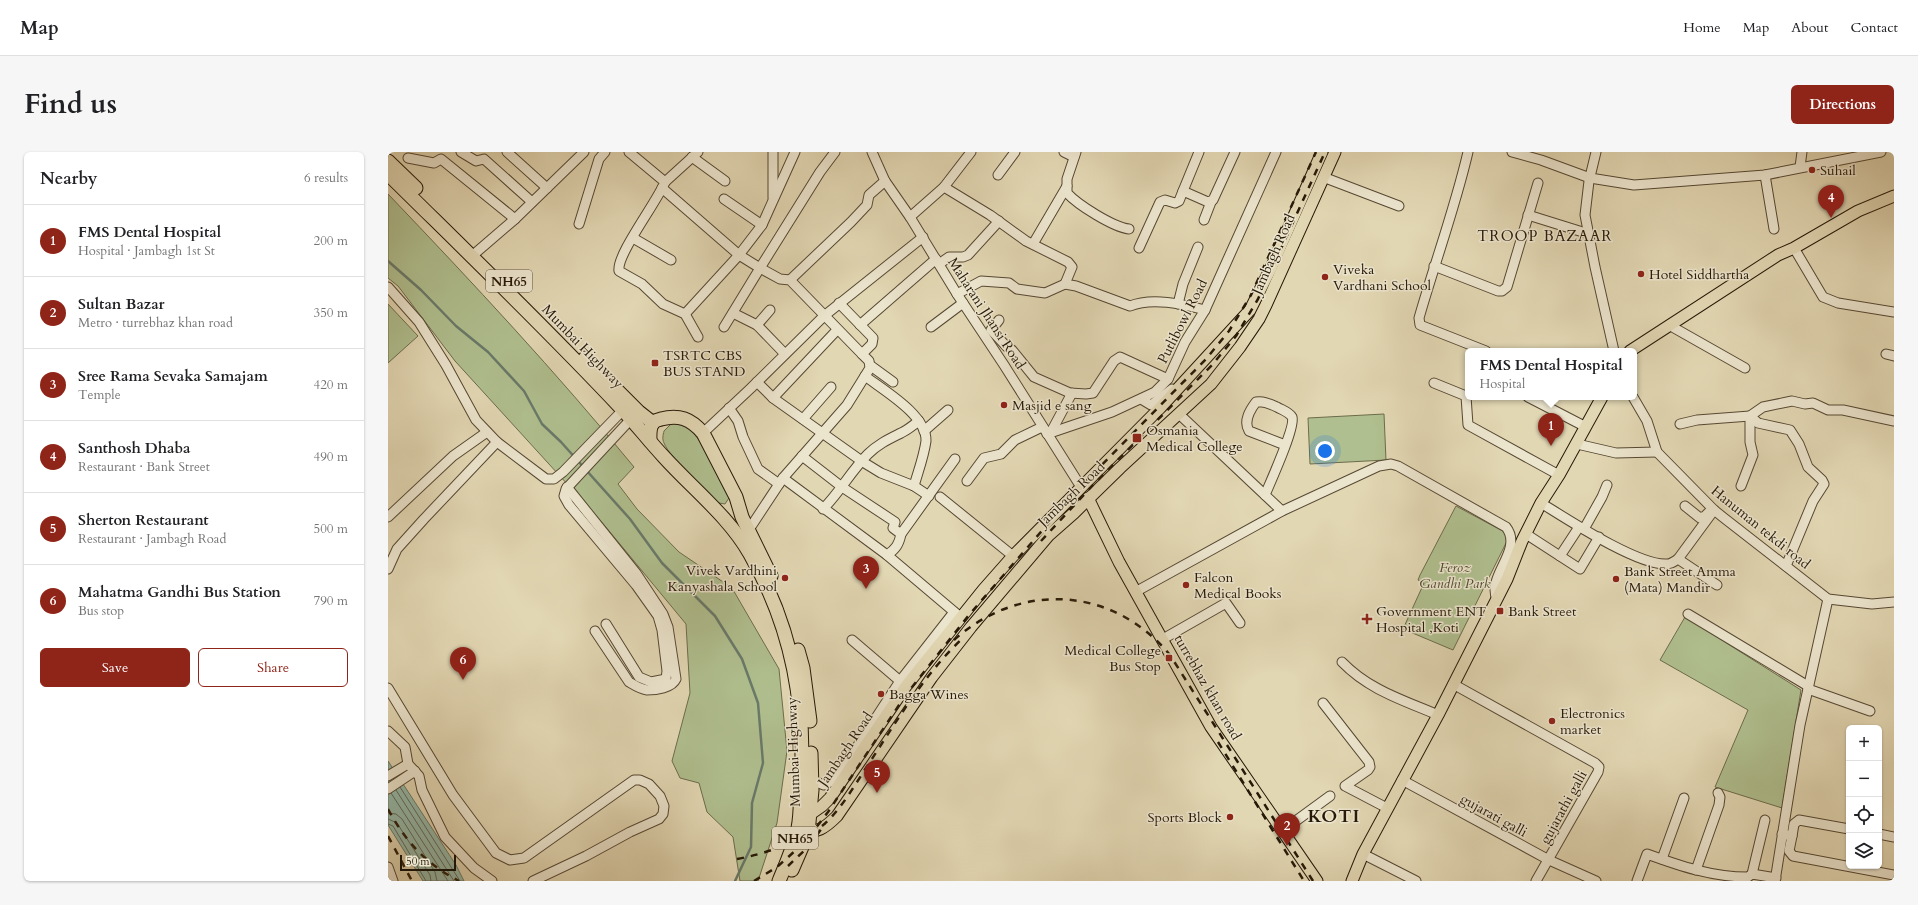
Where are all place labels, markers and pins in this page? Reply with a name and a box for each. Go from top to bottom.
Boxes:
place label: Suhail [1820,161,1856,180]
marker: Suhail [1807,165,1817,175]
pin: 4 [1818,185,1844,218]
place label: Viveka Vardhani School [1333,260,1432,295]
place label: Hotel Siddhartha [1649,265,1749,284]
marker: Hotel Siddhartha [1636,269,1646,279]
marker: Viveka Vardhani School [1320,272,1330,282]
place label: TSRTC CBS BUS STAND [663,346,745,381]
marker: TSRTC CBS BUS STAND [650,358,660,368]
place label: Masjid e sang [1012,396,1092,415]
marker: Masjid e sang [999,400,1009,410]
pin: 1 [1538,413,1564,446]
place label: Osmania Medical College [1146,421,1243,456]
marker: Osmania Medical College [1131,432,1143,444]
pin: 3 [853,556,879,589]
place label: Vivek Vardhini Kanyashala School [668,561,777,596]
place label: Bank Street Amma (Mata) Mandir [1624,562,1736,597]
place label: Falcon Medical Books [1194,568,1282,603]
marker: Vivek Vardhini Kanyashala School [780,573,790,583]
marker: Bank Street Amma (Mata) Mandir [1611,574,1621,584]
marker: Falcon Medical Books [1181,580,1191,590]
place label: Government ENT Hospital ,Koti [1376,602,1486,637]
place label: Bank Street [1508,602,1577,621]
marker: Bank Street [1495,606,1505,616]
marker: Government ENT Hospital ,Koti [1361,613,1373,625]
place label: Medical College Bus Stop [1064,641,1161,676]
pin: 6 [450,647,476,680]
marker: Medical College Bus Stop [1164,653,1174,663]
place label: Bagga Wines [889,685,969,704]
marker: Bagga Wines [876,689,886,699]
place label: Electronics market [1560,704,1625,739]
marker: Electronics market [1547,716,1557,726]
pin: 5 [864,760,890,793]
place label: Sports Block [1147,808,1223,827]
marker: Sports Block [1225,812,1235,822]
pin: 2 [1274,813,1300,846]

